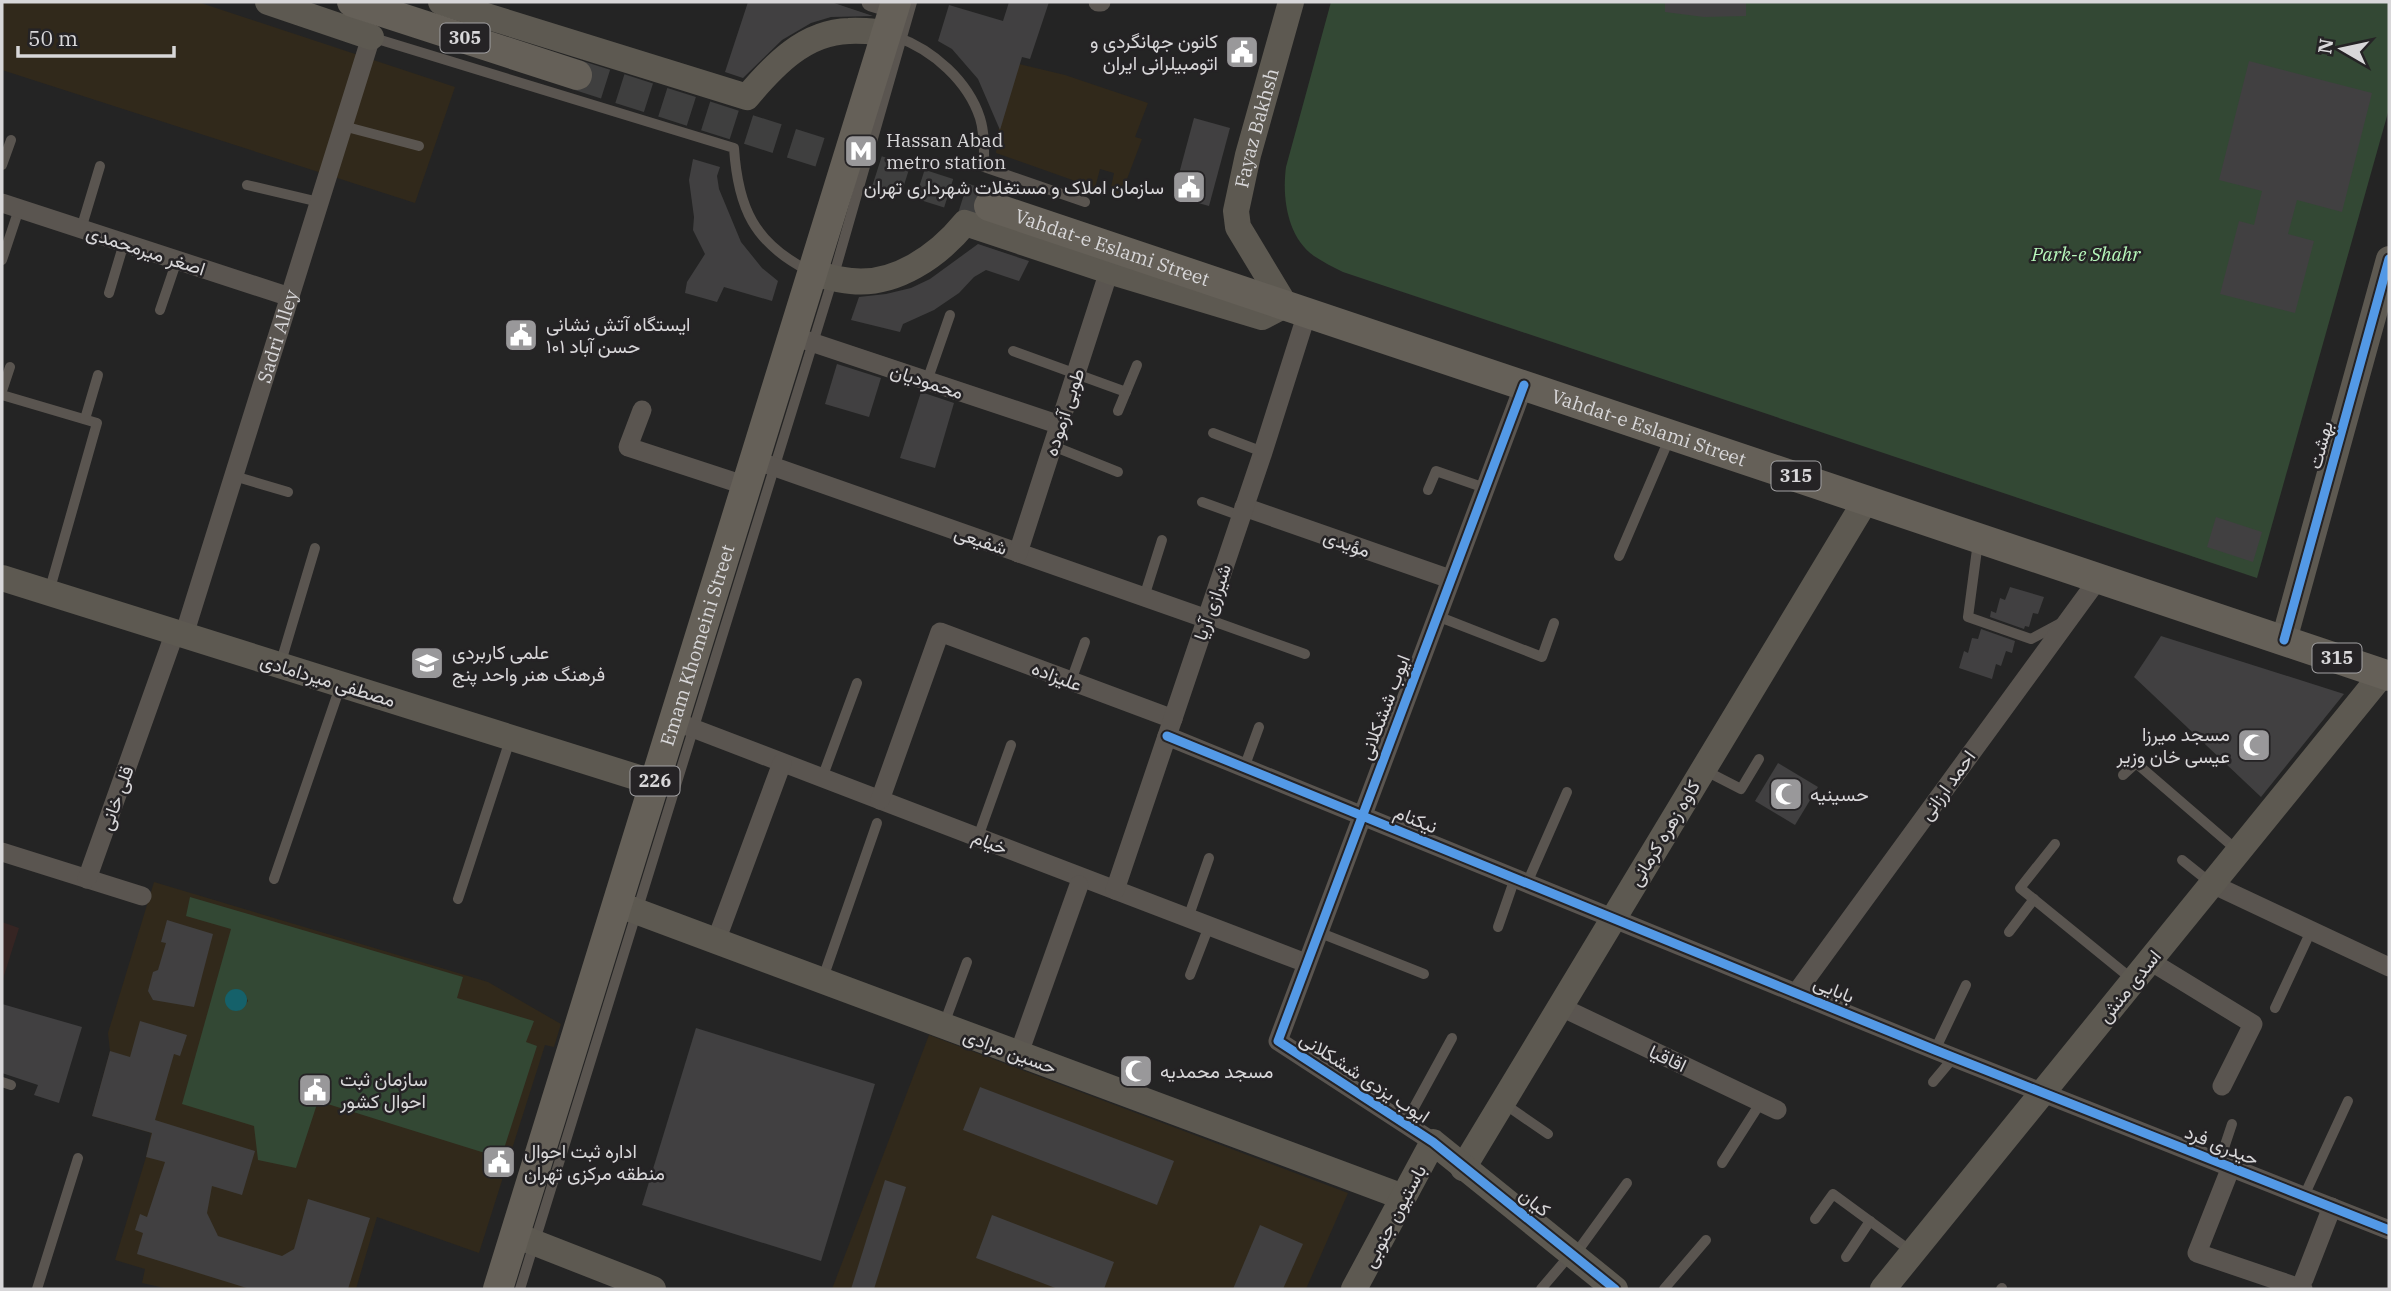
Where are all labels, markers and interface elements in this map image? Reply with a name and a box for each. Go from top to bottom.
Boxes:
scale bar [18,14,173,58]
north arrow [2307,14,2377,84]
text: 50 m [28,24,78,52]
road number: 305 [440,24,490,52]
place label: کانون جهانگردی و اتومبیلرانی ایران [1090,29,1218,75]
public building icon: کانون جهانگردی و اتومبیلرانی ایران [1223,33,1261,71]
text: N [2312,37,2338,56]
street label: Fayaz Bakhsh [1229,65,1284,190]
place label: Hassan Abad metro station [886,128,1006,174]
metro station icon: Hassan Abad metro station [842,132,880,170]
public building icon: سازمان املاک و مستغلات شهرداری تهران [1170,168,1208,206]
place label: سازمان املاک و مستغلات شهرداری تهران [864,175,1164,199]
street label: Vahdat-e Eslami Street [1012,204,1213,291]
street label: اصغر میرمحمدی [83,219,209,281]
park label: Park-e Shahr [2030,242,2141,266]
street label: Sadri Alley [252,286,304,386]
place label: ایستگاه آتش نشانی ۱۰۱ حسن آباد [546,312,690,358]
public building icon: ایستگاه آتش نشانی ۱۰۱ حسن آباد [502,316,540,354]
street label: محمودیان [887,358,967,404]
street label: طوبی آزموده [1039,365,1089,459]
street label: Vahdat-e Eslami Street [1548,384,1749,471]
street label: بهشت [2302,418,2338,472]
road number: 315 [1772,462,1820,490]
street label: شفیعی [951,520,1011,560]
street label: مؤیدی [1320,524,1374,562]
street label: Emam Khomeini Street [655,541,740,749]
street label: شیرازی آریا [1188,561,1236,643]
place label: علمی کاربردی فرهنگ هنر واحد پنج [452,640,605,688]
school or university icon: علمی کاربردی فرهنگ هنر واحد پنج [408,644,446,682]
road number: 315 [2312,644,2362,672]
street label: مصطفی میردامادی [257,648,399,712]
street label: ایوب ششکلانی [1353,651,1415,763]
street label: علیزاده [1028,655,1086,697]
place label: مسجد میرزا عیسی خان وزیر [2116,722,2230,768]
mosque icon: مسجد میرزا عیسی خان وزیر [2235,726,2273,764]
street label: احمد ارزانی [1914,745,1980,825]
street label: قلی خانی [93,762,139,834]
road number: 226 [630,766,680,796]
mosque icon: حسینیه [1767,775,1805,813]
street label: کاوه زهره کرمانی [1623,776,1705,890]
place label: حسینیه [1810,782,1869,806]
street label: نیکنام [1390,800,1441,839]
street label: خیام [969,824,1011,861]
street label: اسدی منش [2092,945,2166,1027]
street label: بابایی [1810,970,1858,1008]
street label: حسین مرادی [960,1023,1060,1079]
street label: ایوب یزدی ششکلانی [1296,1026,1434,1128]
street label: اقاقیا [1645,1039,1691,1077]
mosque icon: مسجد محمدیه [1117,1052,1155,1090]
place label: مسجد محمدیه [1160,1059,1273,1083]
place label: سازمان ثبت احوال کشور [339,1067,427,1113]
public building icon: سازمان ثبت احوال کشور [296,1071,334,1109]
street label: حیدری فرد [2181,1119,2263,1171]
place label: اداره ثبت احوال منطقه مركزی تهران [524,1139,665,1185]
public building icon: اداره ثبت احوال منطقه مركزی تهران [480,1143,518,1181]
street label: باستیون جنوبی [1357,1160,1431,1272]
street label: کیان [1515,1182,1555,1222]

